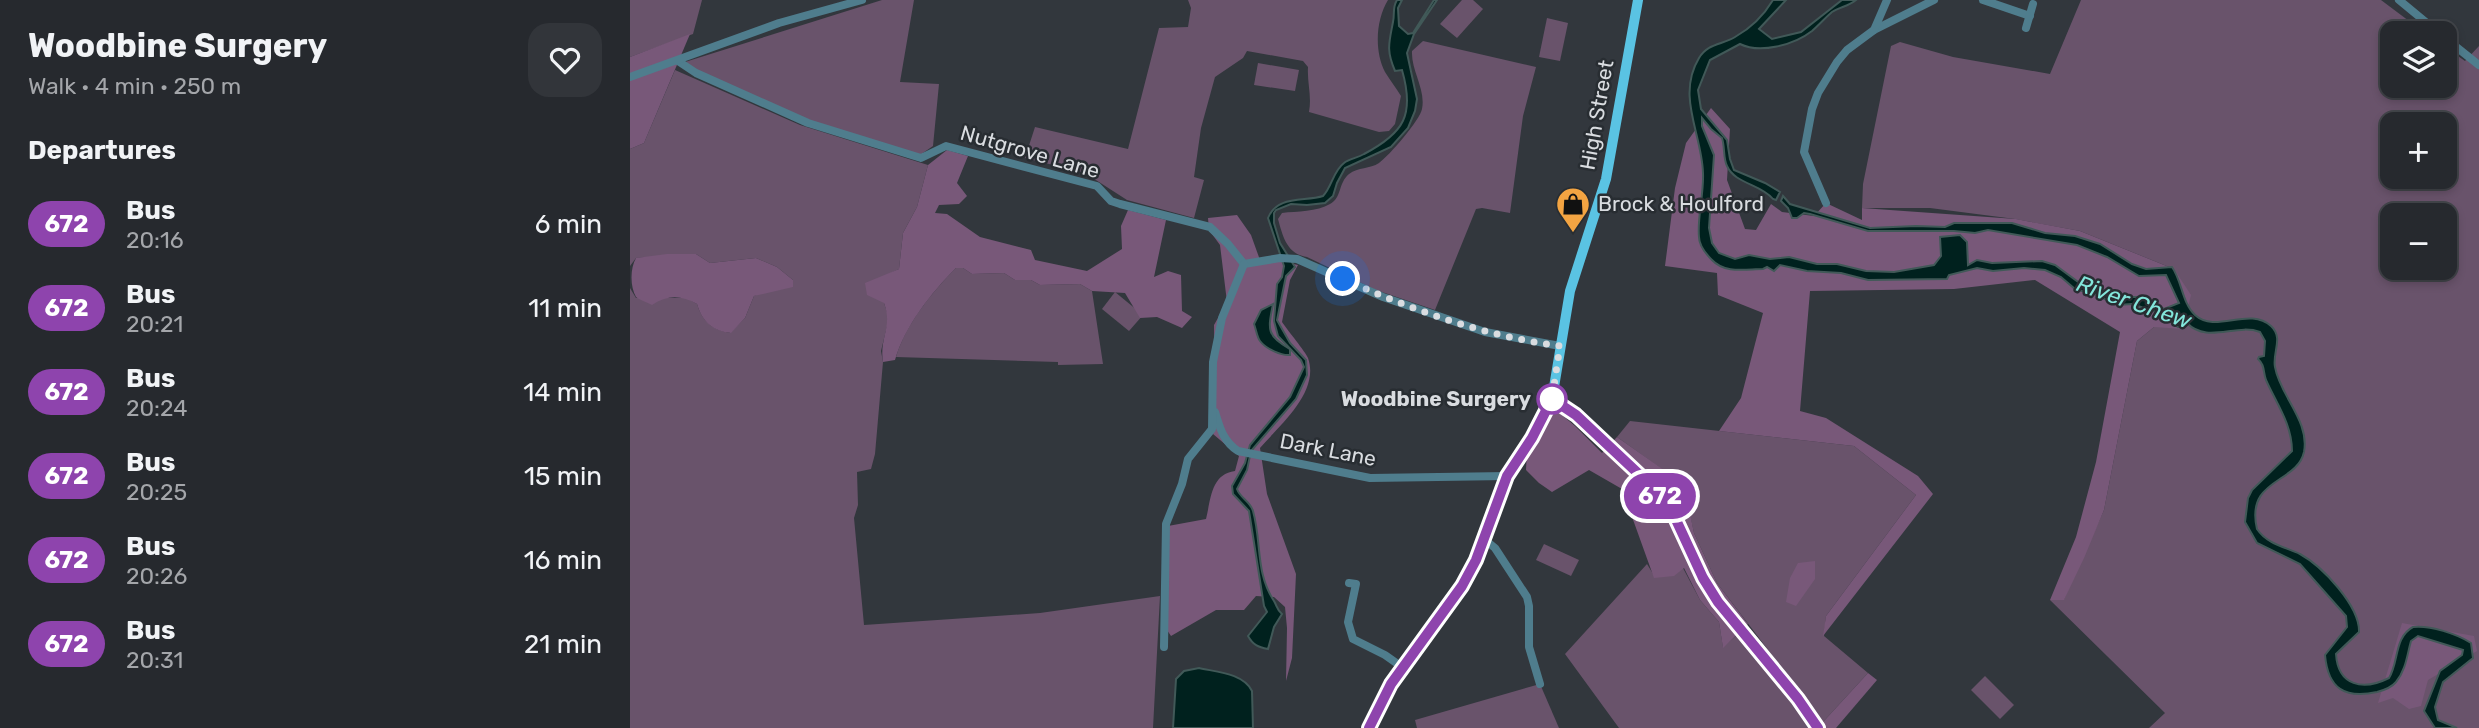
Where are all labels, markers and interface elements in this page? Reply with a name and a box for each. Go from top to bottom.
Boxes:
map controls [2380,21,2457,280]
button: layers [2380,21,2457,98]
button: heart [528,23,602,97]
text: Woodbine Surgery [28,26,327,65]
street label: High Street [1575,58,1618,172]
text: Walk · 4 min · 250 m [28,72,241,100]
button: + [2380,112,2457,189]
street label: Nutgrove Lane [958,120,1103,183]
text: Departures [28,135,176,166]
shop icon: Brock & Houlford [1554,185,1592,234]
place label: Brock & Houlford [1598,191,1764,216]
text: Bus [126,195,175,226]
button: − [2380,203,2457,280]
text: 6 min [535,209,602,240]
text: 672 [44,210,89,238]
text: 20:16 [126,226,184,254]
your location [1325,261,1360,296]
water label: River Chew [2073,269,2196,335]
text: Bus [126,279,175,310]
text: 11 min [528,293,602,324]
text: 672 [44,294,89,322]
text: 20:21 [126,310,183,338]
text: Bus [126,363,175,394]
text: 14 min [523,377,602,408]
text: 672 [44,378,89,406]
marker: Woodbine Surgery [1537,384,1567,414]
place label: Woodbine Surgery [1341,386,1531,411]
text: 20:24 [126,394,188,422]
street label: Dark Lane [1278,428,1378,471]
text: Bus [126,447,175,478]
text: 15 min [524,461,602,492]
text: 672 [44,462,89,490]
line badge: 672 [1620,473,1700,519]
text: 20:25 [126,478,187,506]
text: 672 [1638,482,1682,510]
text: Bus [126,531,175,562]
text: 16 min [524,545,602,576]
text: 672 [44,546,89,574]
text: 20:26 [126,562,187,590]
text: Bus [126,615,175,646]
text: 21 min [524,629,602,660]
text: 672 [44,630,89,658]
text: 20:31 [126,646,183,674]

